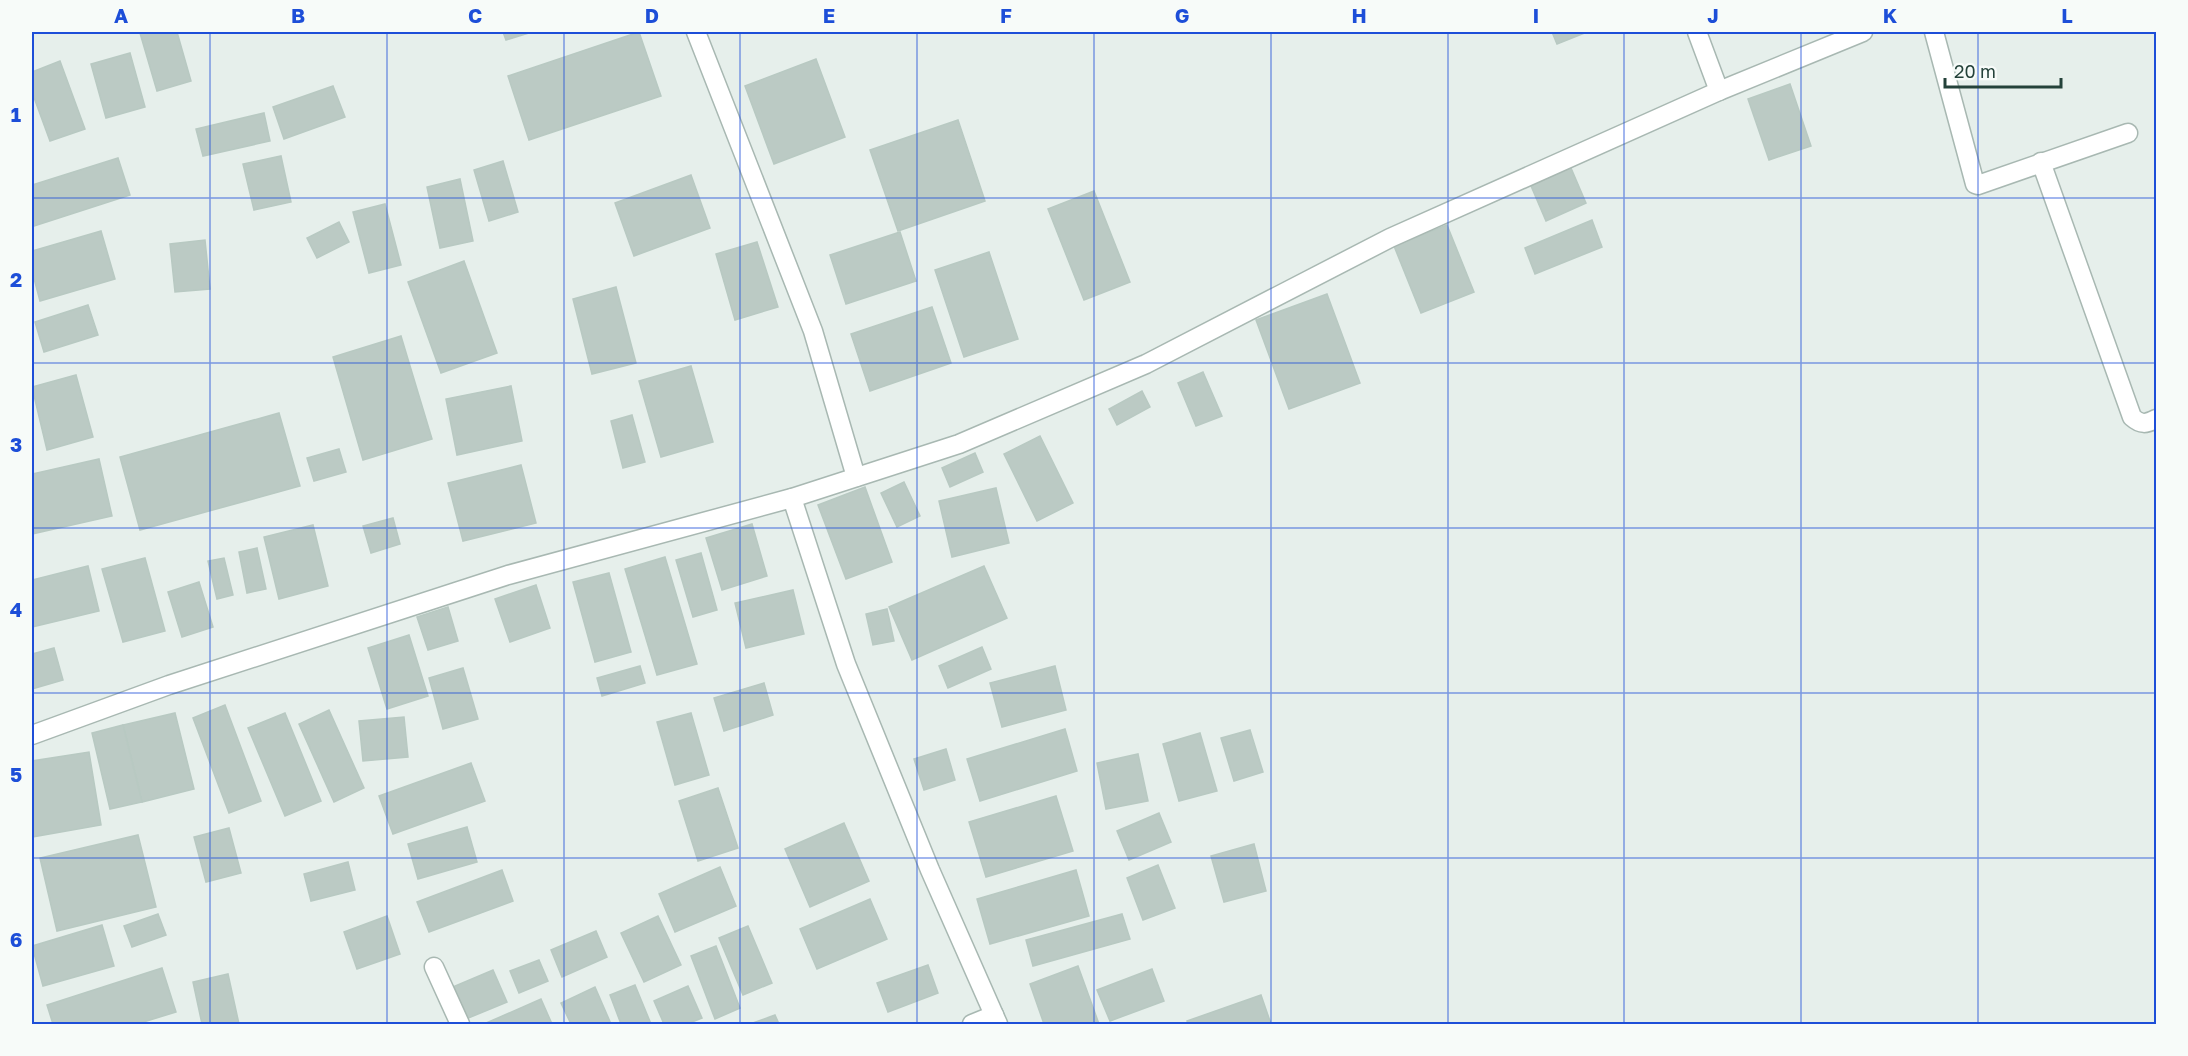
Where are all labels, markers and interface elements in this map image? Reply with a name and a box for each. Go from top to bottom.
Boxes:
text: A [114,3,128,27]
text: B [291,3,305,27]
text: C [468,3,482,27]
text: D [645,3,659,27]
text: E [823,3,835,27]
text: F [1000,3,1012,27]
text: G [1175,3,1189,27]
text: H [1351,3,1367,27]
text: I [1533,3,1539,27]
text: J [1707,3,1719,27]
text: K [1883,3,1898,27]
text: L [2061,3,2073,27]
scale bar [1945,51,2060,89]
text: 20 m [1954,60,1996,82]
text: 1 [11,102,21,126]
text: 2 [10,267,22,291]
text: 3 [10,432,22,456]
text: 4 [10,597,22,621]
text: 5 [10,762,22,786]
text: 6 [10,927,22,951]

